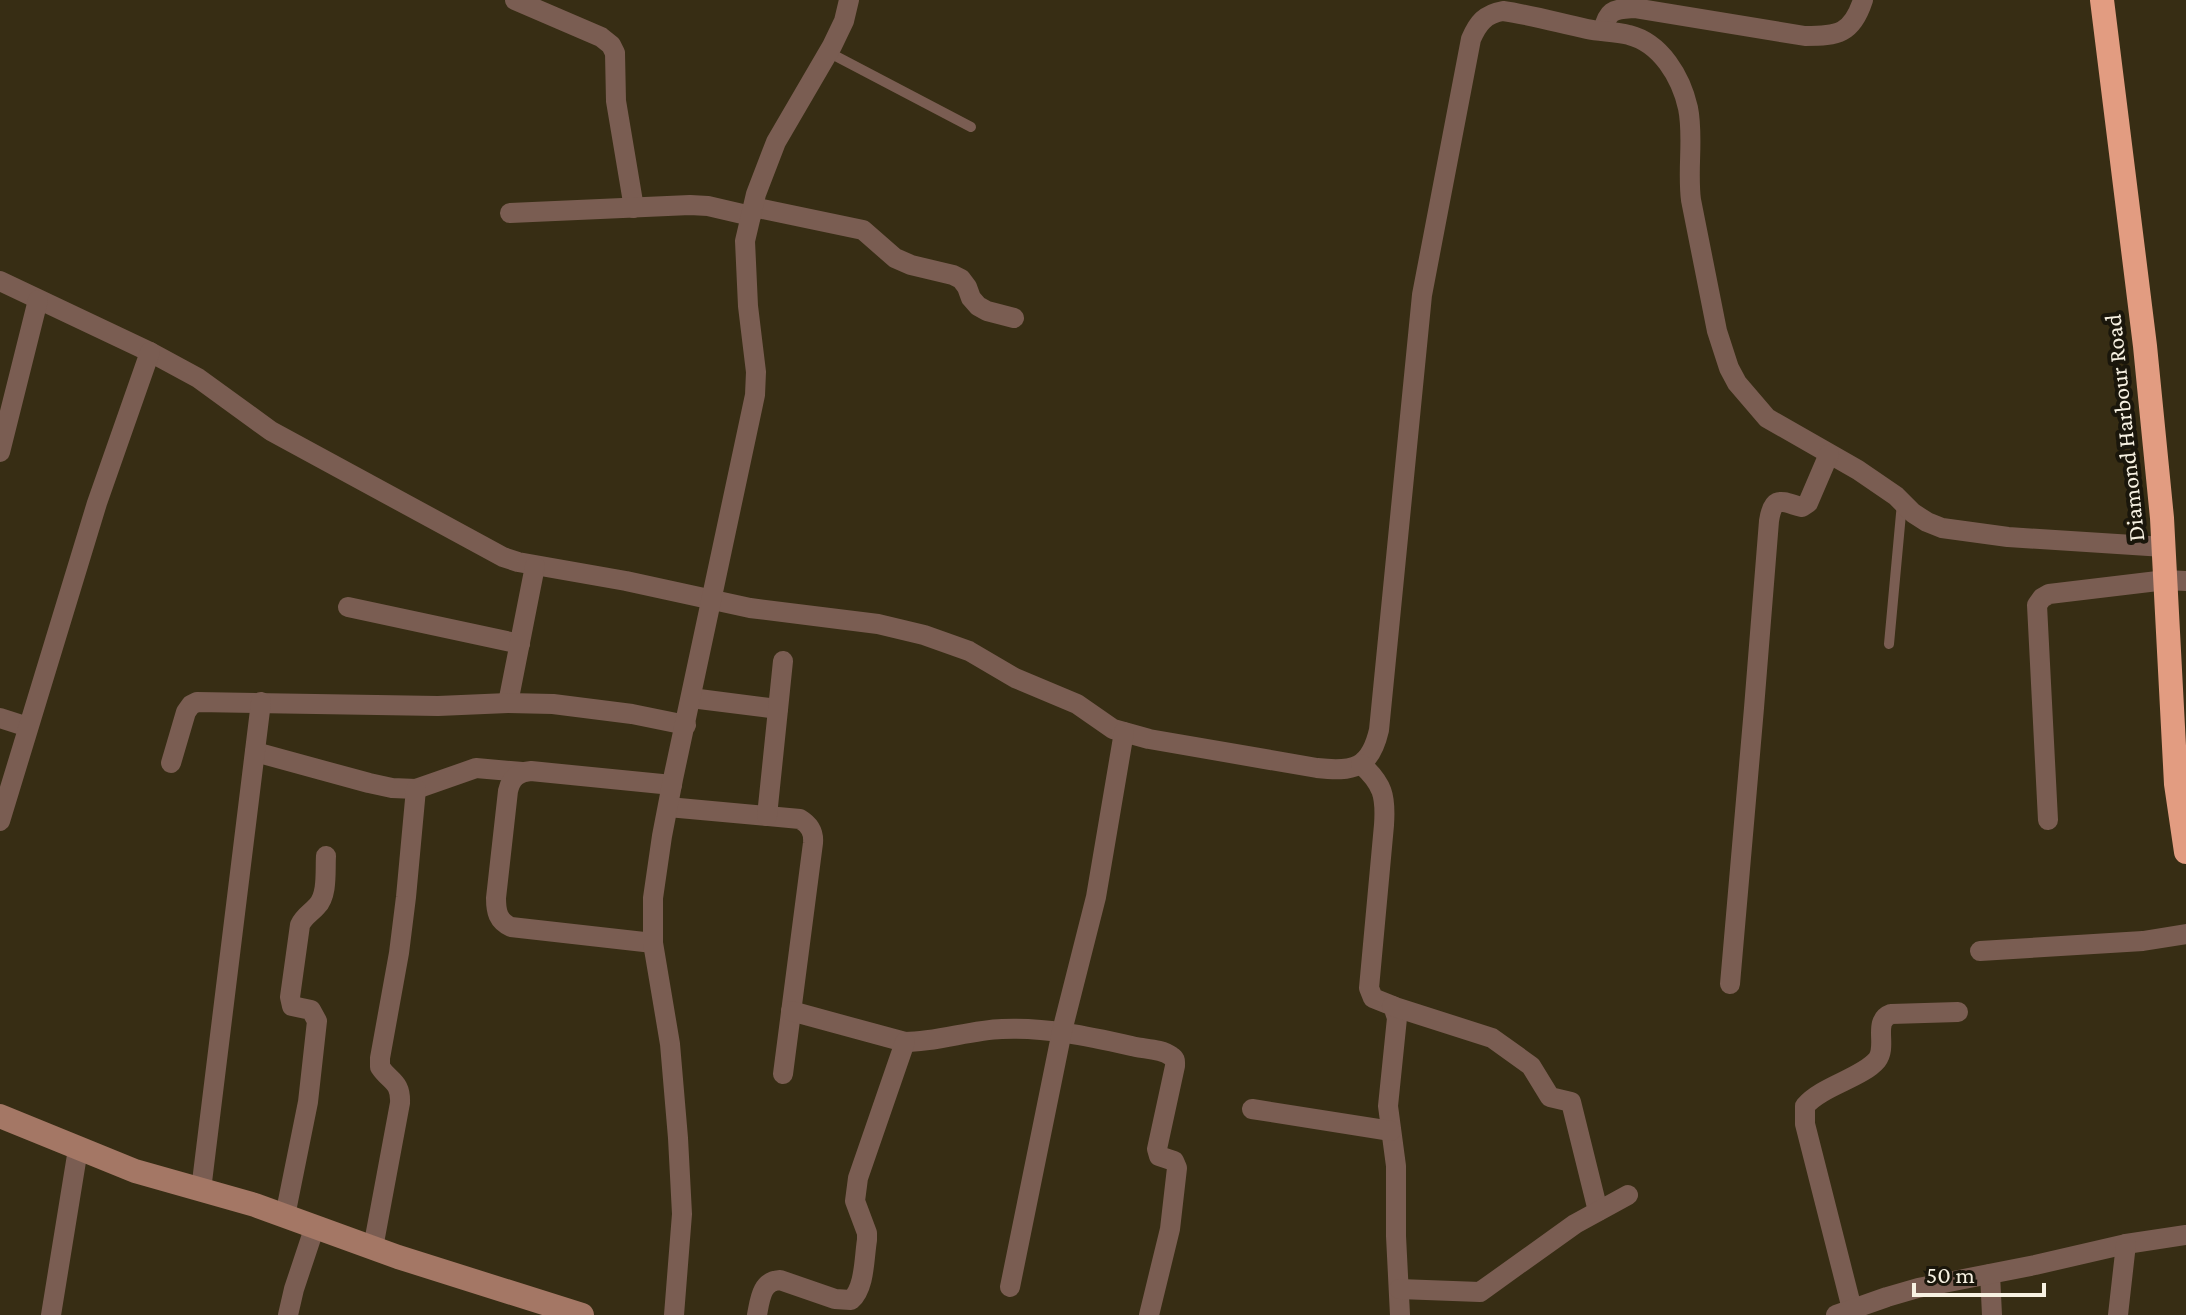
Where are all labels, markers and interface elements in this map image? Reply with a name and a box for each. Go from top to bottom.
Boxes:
street label: Diamond Harbour Road [2099,313,2149,543]
scale bar [1914,1247,2044,1297]
text: 50 m [1926,1261,1975,1288]

